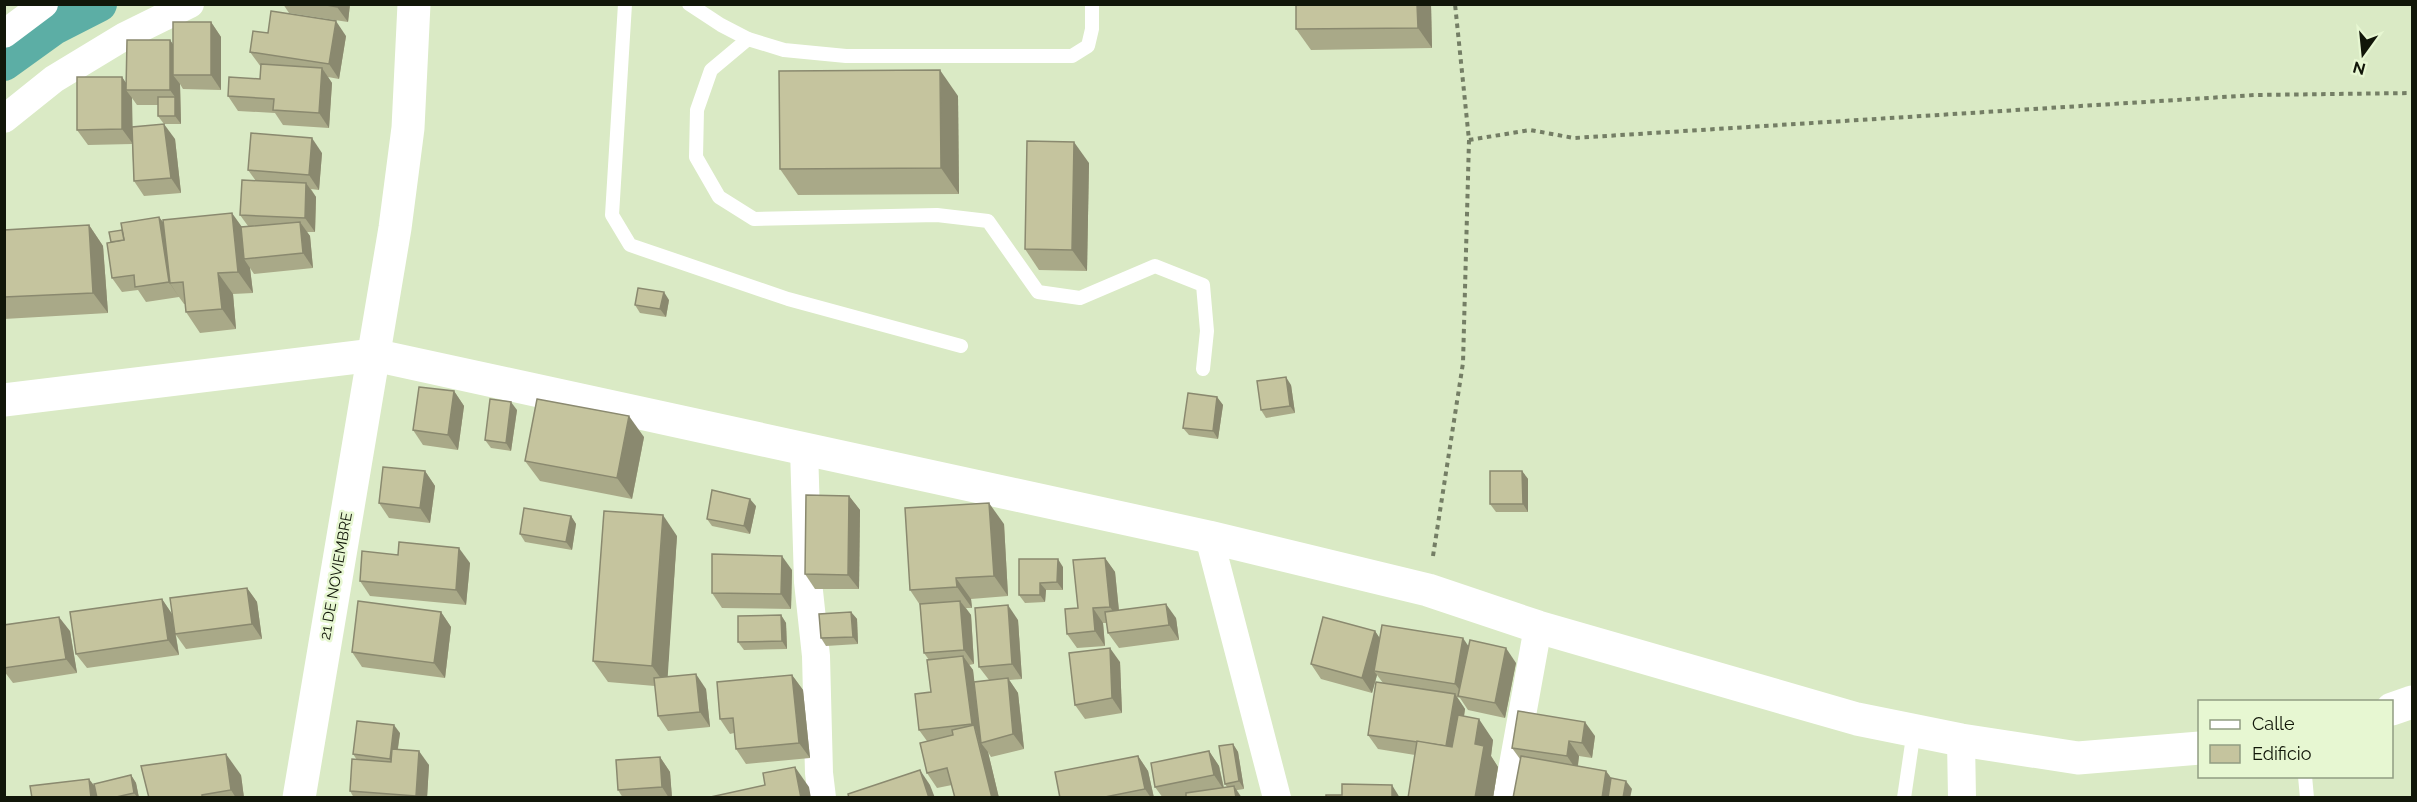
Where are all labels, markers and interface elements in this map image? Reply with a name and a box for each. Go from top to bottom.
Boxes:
north arrow [2333,24,2393,84]
text: N [2351,57,2368,79]
street label: 21 DE NOVIEMBRE [316,511,356,641]
legend [2198,700,2393,778]
text: Calle [2252,713,2295,734]
text: Edificio [2252,743,2312,764]

